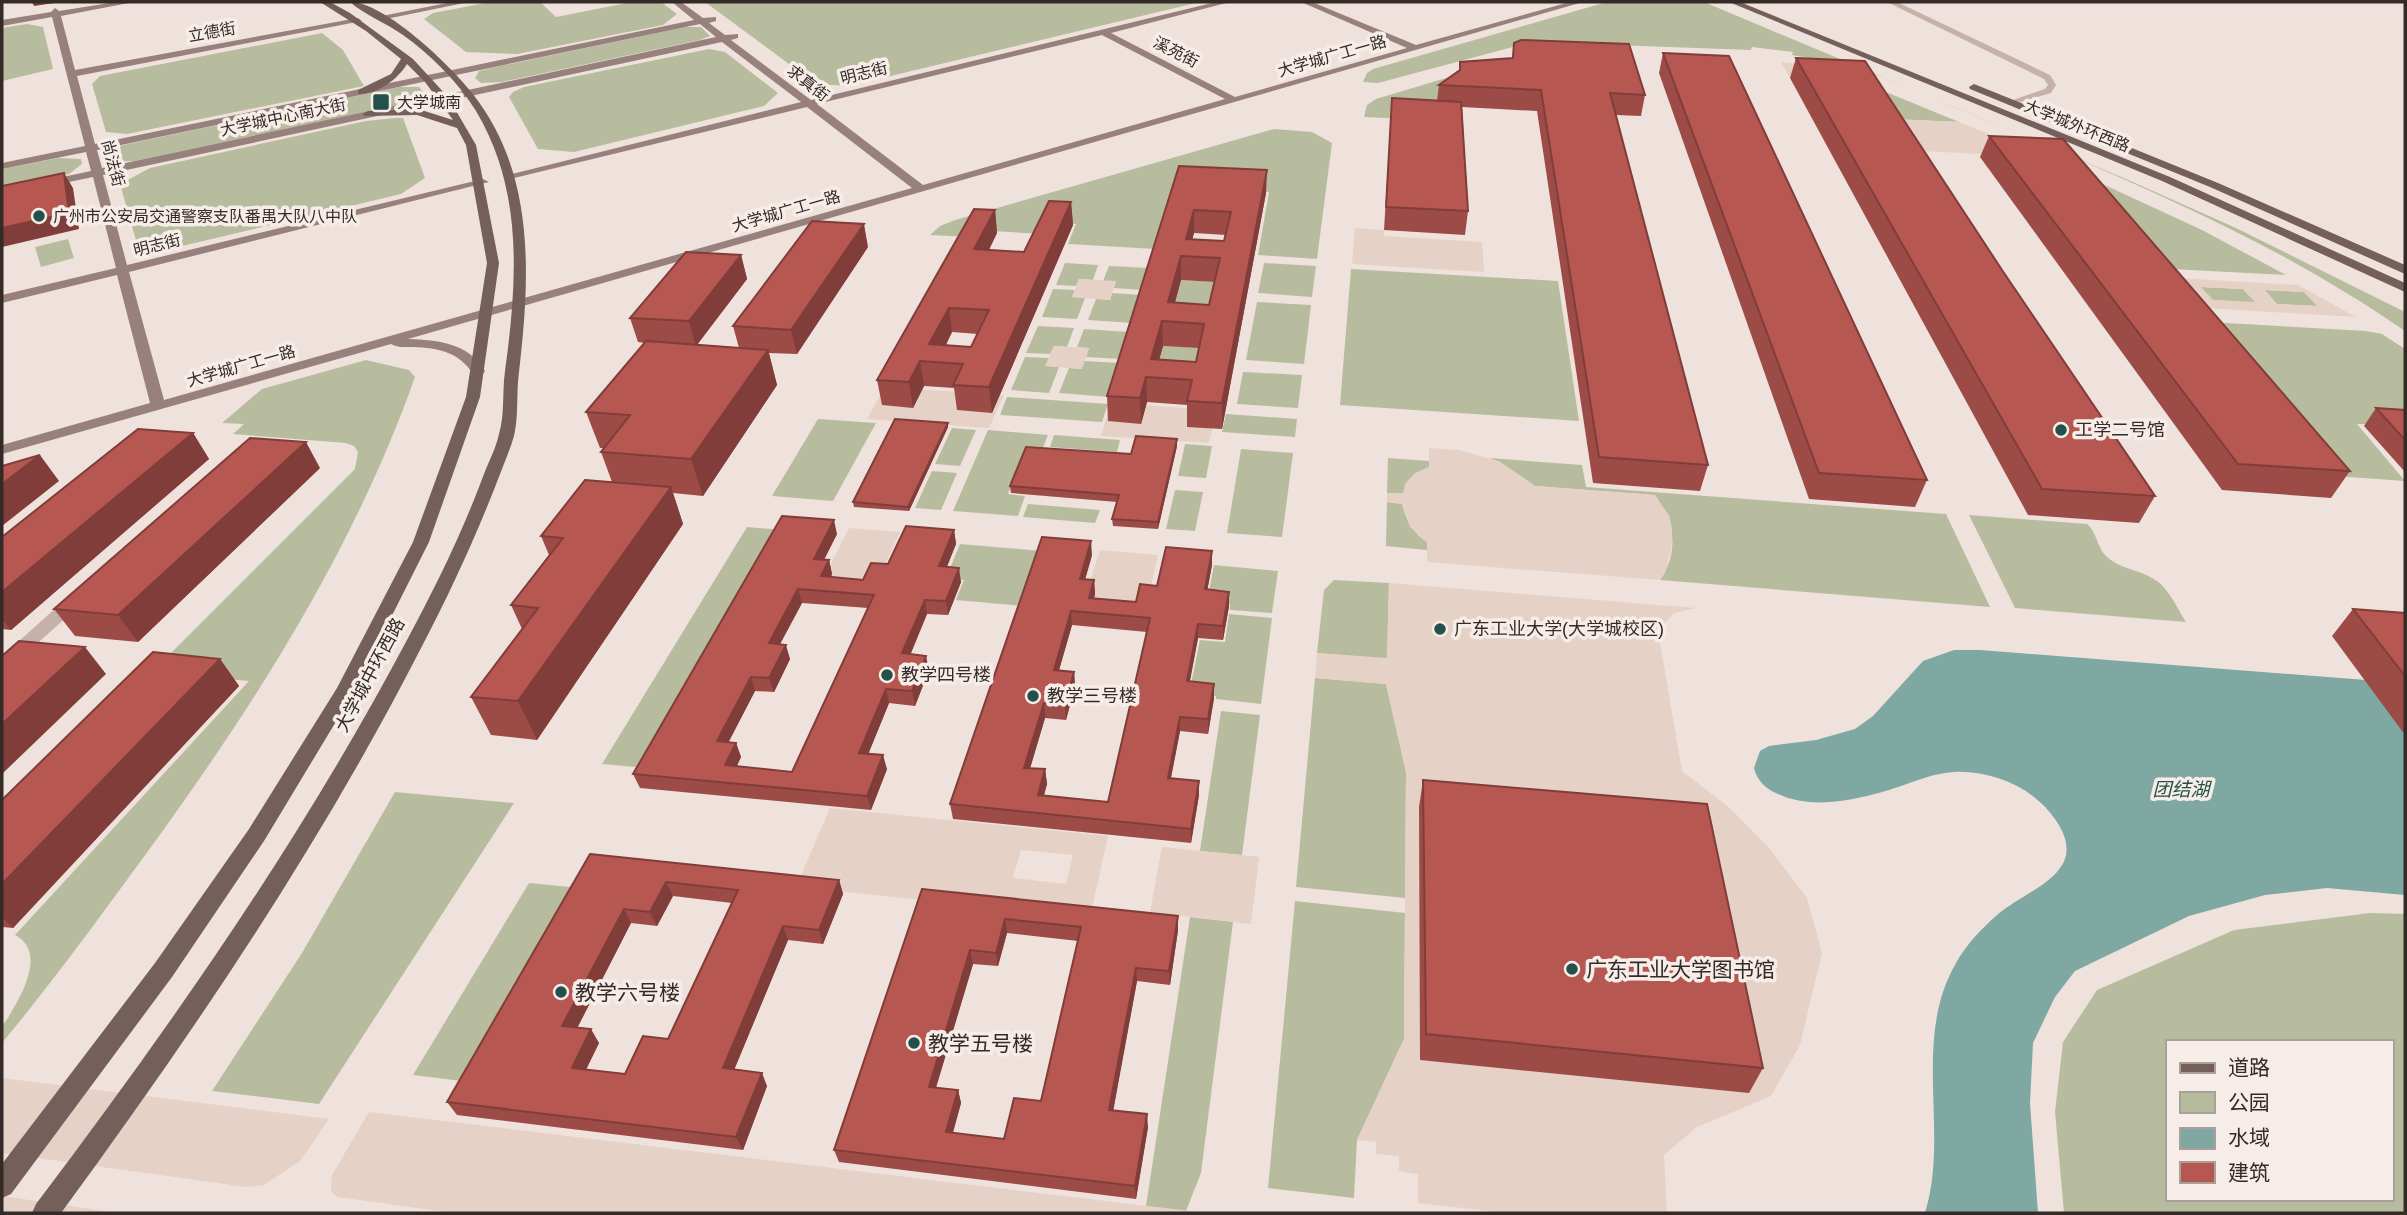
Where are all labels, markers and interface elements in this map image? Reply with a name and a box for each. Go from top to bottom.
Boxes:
street label: 立德街 [187,19,237,45]
street label: 大学城广工一路 [1276,32,1388,80]
street label: 溪苑街 [1151,34,1201,70]
street label: 明志街 [839,59,889,87]
street label: 求真街 [784,62,832,104]
marker: 大学城南 [371,92,391,112]
place label: 大学城南 [397,94,461,111]
street label: 大学城中心南大街 [219,95,347,139]
street label: 大学城外环西路 [2022,97,2132,155]
street label: 尚法街 [99,138,127,188]
street label: 大学城广工一路 [730,187,842,235]
marker: 广州市公安局交通警察支队番禺大队八中队 [31,208,47,224]
place label: 广州市公安局交通警察支队番禺大队八中队 [53,208,357,225]
street label: 明志街 [132,231,182,259]
street label: 大学城广工一路 [185,342,297,390]
place label: 工学二号馆 [2075,420,2165,440]
marker: 工学二号馆 [2053,422,2069,438]
street label: 大学城中环西路 [332,615,408,735]
place label: 广东工业大学(大学城校区) [1454,619,1664,639]
marker: 广东工业大学(大学城校区) [1432,621,1448,637]
place label: 教学四号楼 [901,665,991,685]
marker: 教学四号楼 [879,667,895,683]
place label: 教学三号楼 [1047,686,1137,706]
marker: 教学三号楼 [1025,688,1041,704]
water label: 团结湖 [2152,779,2212,800]
place label: 广东工业大学图书馆 [1586,958,1775,981]
marker: 广东工业大学图书馆 [1564,961,1580,977]
place label: 教学六号楼 [575,981,680,1004]
marker: 教学六号楼 [553,984,569,1000]
place label: 教学五号楼 [928,1032,1033,1055]
marker: 教学五号楼 [906,1035,922,1051]
legend [2166,1040,2393,1201]
text: 道路 [2228,1056,2270,1079]
text: 公园 [2228,1091,2270,1114]
text: 水域 [2228,1126,2270,1149]
text: 建筑 [2228,1161,2270,1184]

